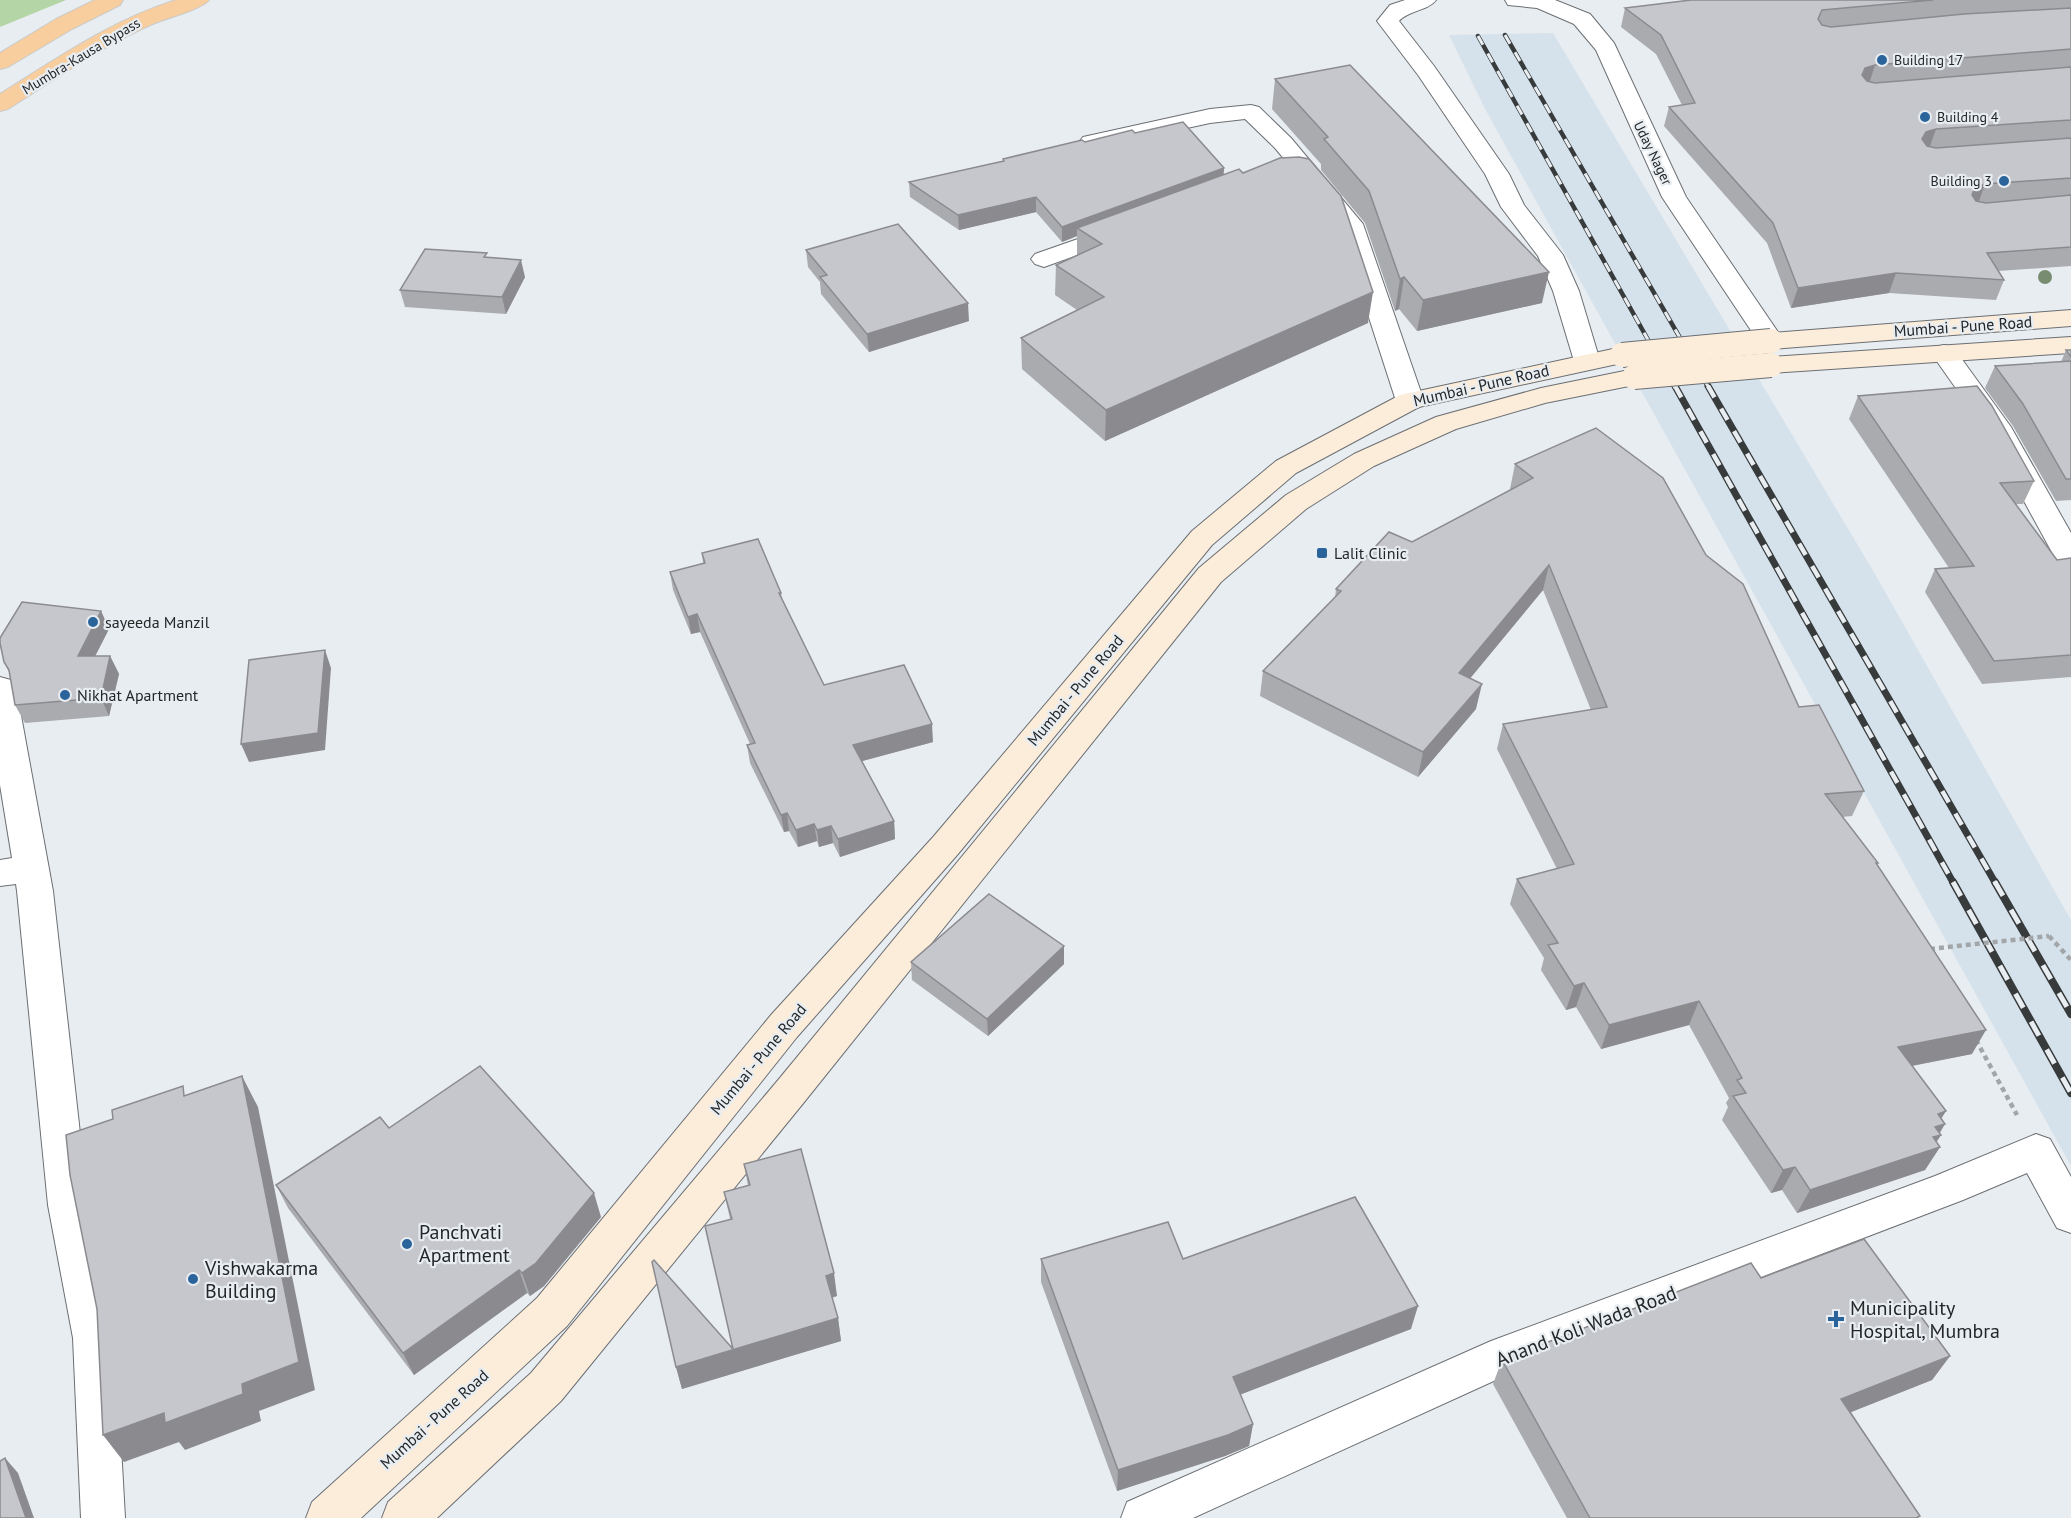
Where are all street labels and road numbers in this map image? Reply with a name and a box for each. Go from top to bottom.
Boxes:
street label: Mumbra-Kausa Bypass [19,14,143,98]
street label: Uday Nager [1630,118,1676,188]
street label: Mumbai - Pune Road [1893,311,2033,341]
street label: Mumbai - Pune Road [1411,360,1551,410]
street label: Mumbai - Pune Road [1023,630,1127,750]
street label: Mumbai - Pune Road [706,999,810,1119]
street label: Anand Koli Wada Road [1492,1280,1680,1372]
street label: Mumbai - Pune Road [376,1365,492,1473]

